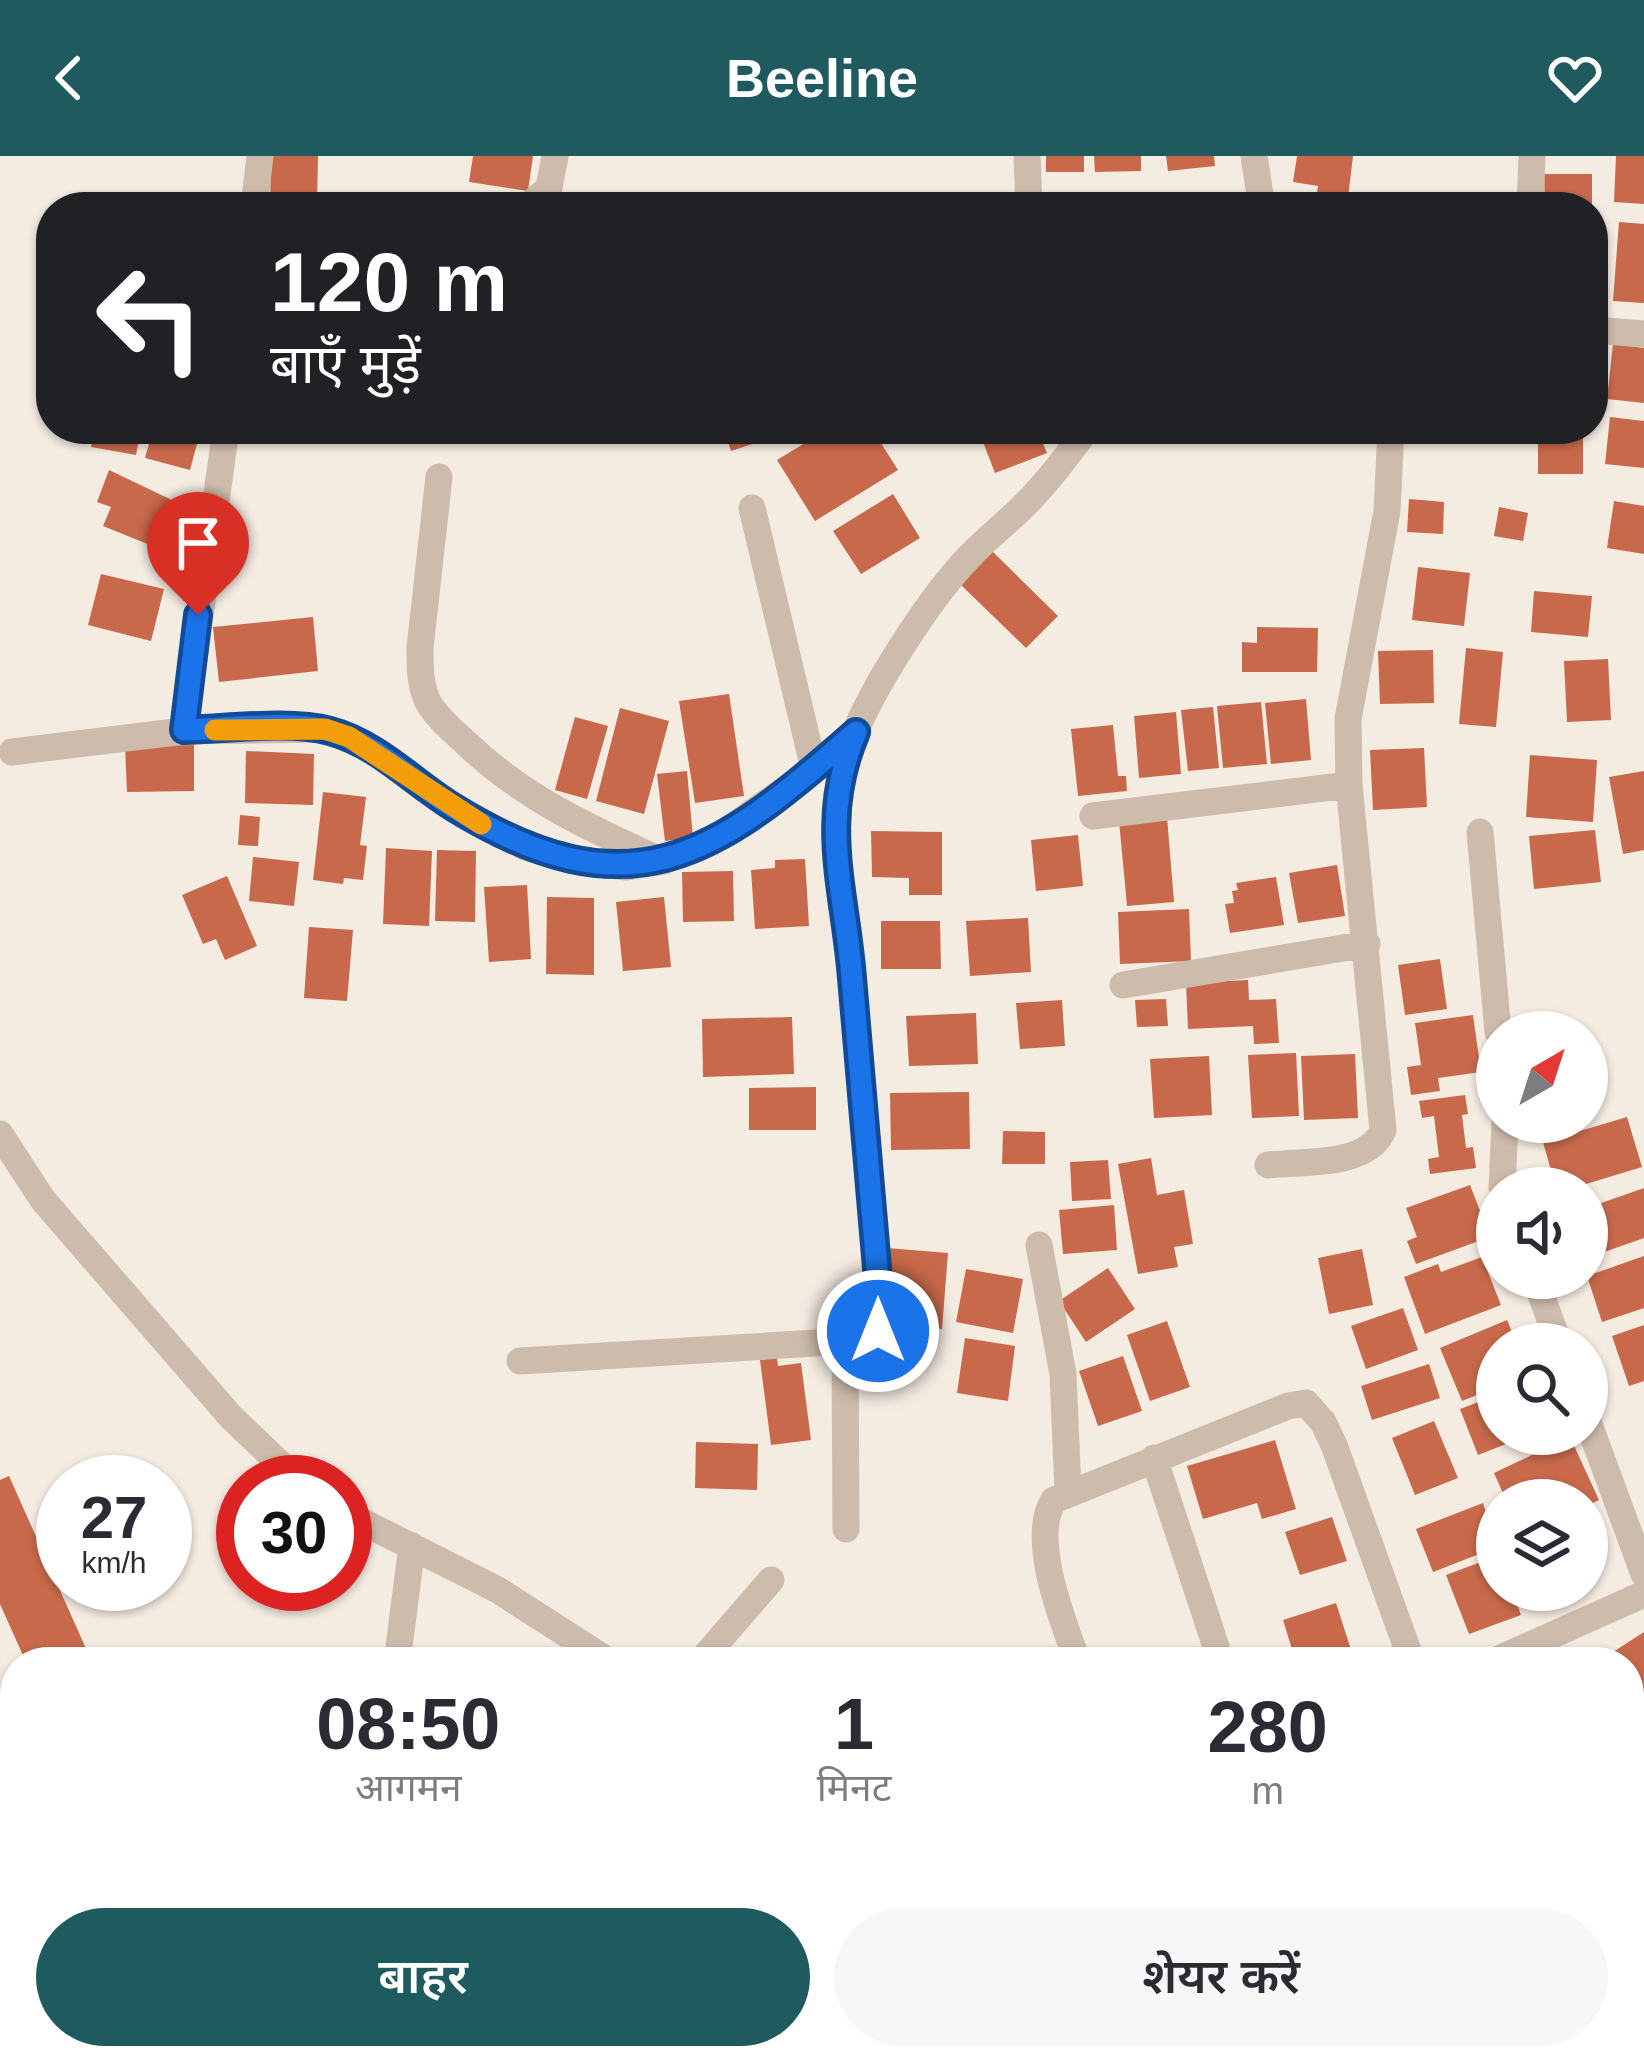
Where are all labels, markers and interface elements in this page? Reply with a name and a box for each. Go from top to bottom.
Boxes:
icon: back [36,45,102,111]
icon: heart [1542,45,1608,111]
text: Beeline [726,48,918,108]
text: 120 m [270,235,508,329]
icon: left [72,240,228,396]
text: बाएँ मुड़ें [270,334,421,394]
pin [147,492,249,615]
icon: arrive [165,510,231,576]
north arrow [1476,1011,1608,1143]
map controls [1476,1011,1608,1611]
button: sound [1476,1167,1608,1299]
position arrow [815,1268,941,1394]
button: search [1476,1323,1608,1455]
speed limit sign: 30 [216,1455,372,1611]
button: layers [1476,1479,1608,1611]
text: 27 [81,1484,147,1551]
text: km/h [81,1546,147,1579]
text: 08:50 [316,1684,500,1764]
text: 1 [834,1684,874,1764]
text: 280 [1208,1687,1328,1767]
text: आगमन [355,1766,462,1809]
text: मिनट [817,1766,891,1809]
text: m [1251,1769,1284,1812]
button: बाहर [36,1908,810,2046]
button: शेयर करें [834,1908,1608,2046]

